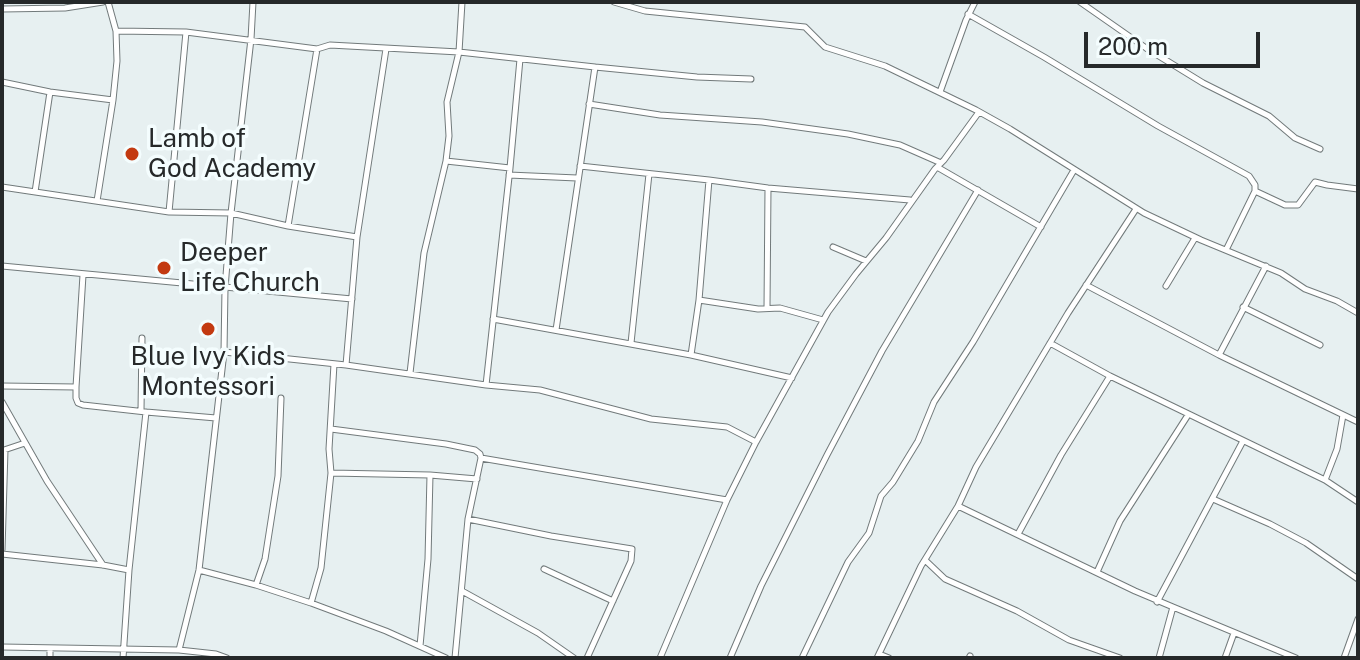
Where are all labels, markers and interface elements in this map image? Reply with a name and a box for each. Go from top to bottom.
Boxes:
scale bar [1088,16,1264,66]
text: 200 m [1098,32,1168,60]
place label: Lamb of God Academy [148,123,316,184]
marker: Lamb of God Academy [123,145,141,163]
place label: Deeper Life Church [180,237,320,298]
marker: Deeper Life Church [155,259,173,277]
marker: Blue Ivy Kids Montessori [199,320,217,338]
place label: Blue Ivy Kids Montessori [131,341,285,402]

